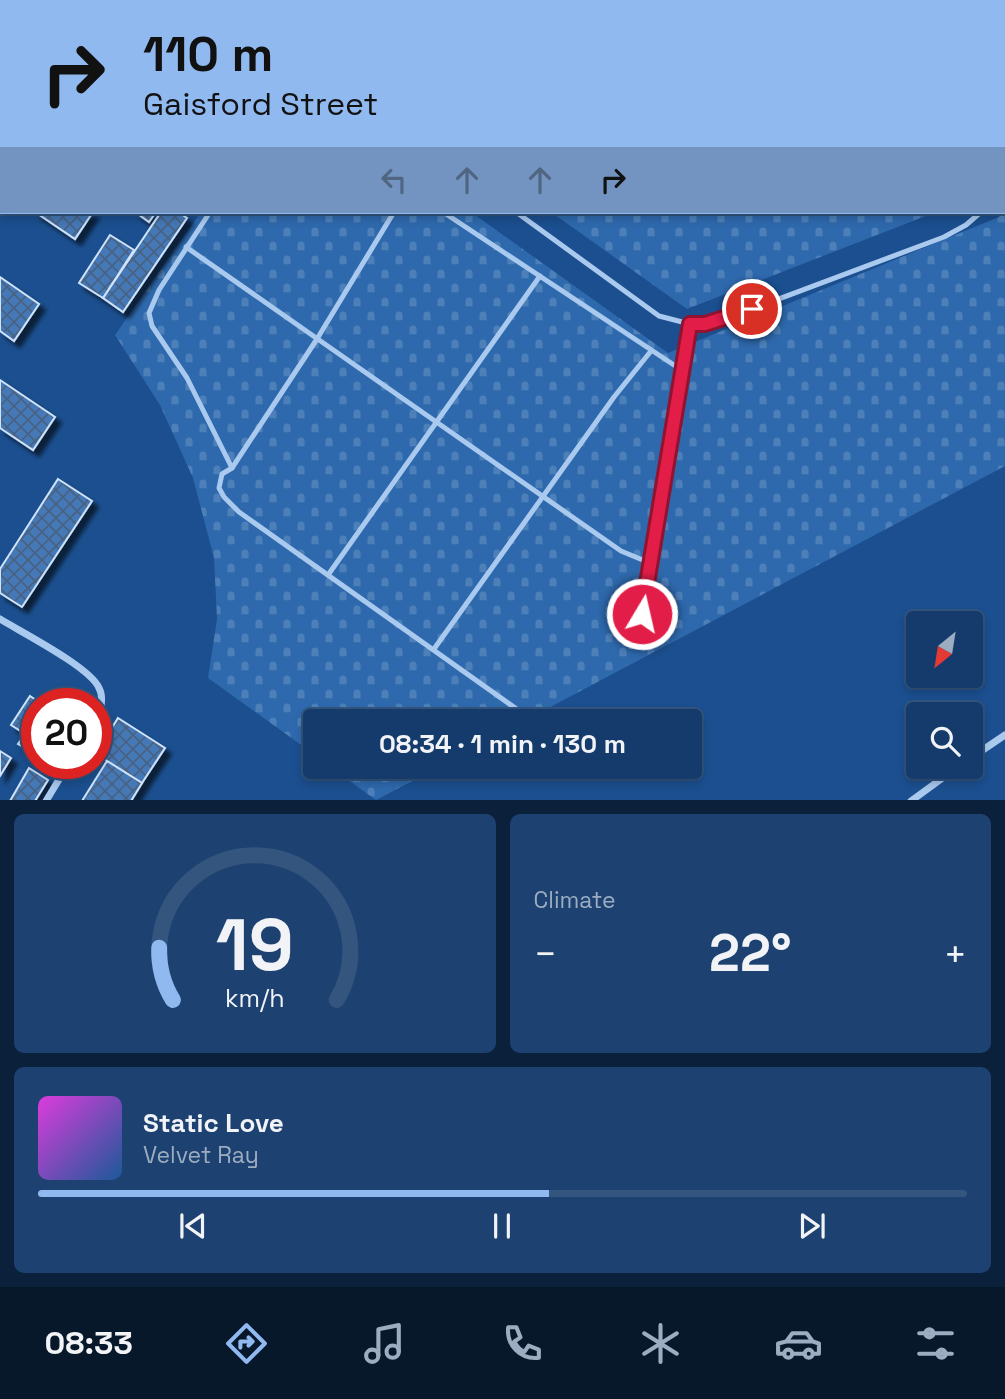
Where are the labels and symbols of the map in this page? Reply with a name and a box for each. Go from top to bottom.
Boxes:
pin [722,279,782,339]
position arrow [605,577,679,651]
north arrow [906,611,984,688]
speed limit sign: 20 [21,688,112,779]

